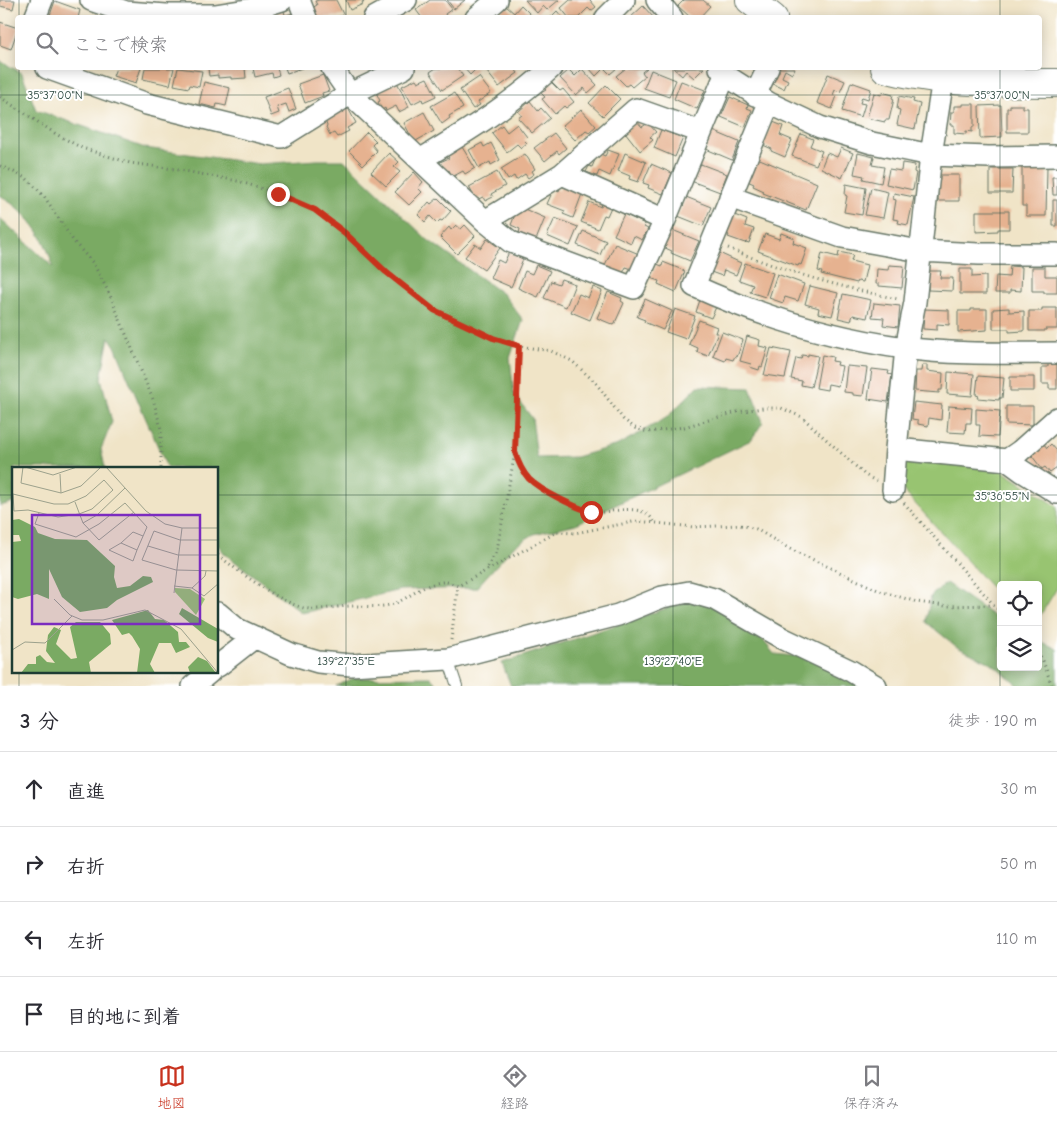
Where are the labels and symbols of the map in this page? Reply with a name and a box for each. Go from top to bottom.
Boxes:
text: 35°37'00"N [27,88,83,102]
text: 35°37'00"N [974,88,1030,102]
route end [267,183,290,206]
inset map [12,467,219,674]
text: 35°36'55"N [975,489,1029,503]
route start [580,501,603,524]
text: 139°27'35"E [317,654,375,668]
text: 139°27'40"E [644,654,702,668]

